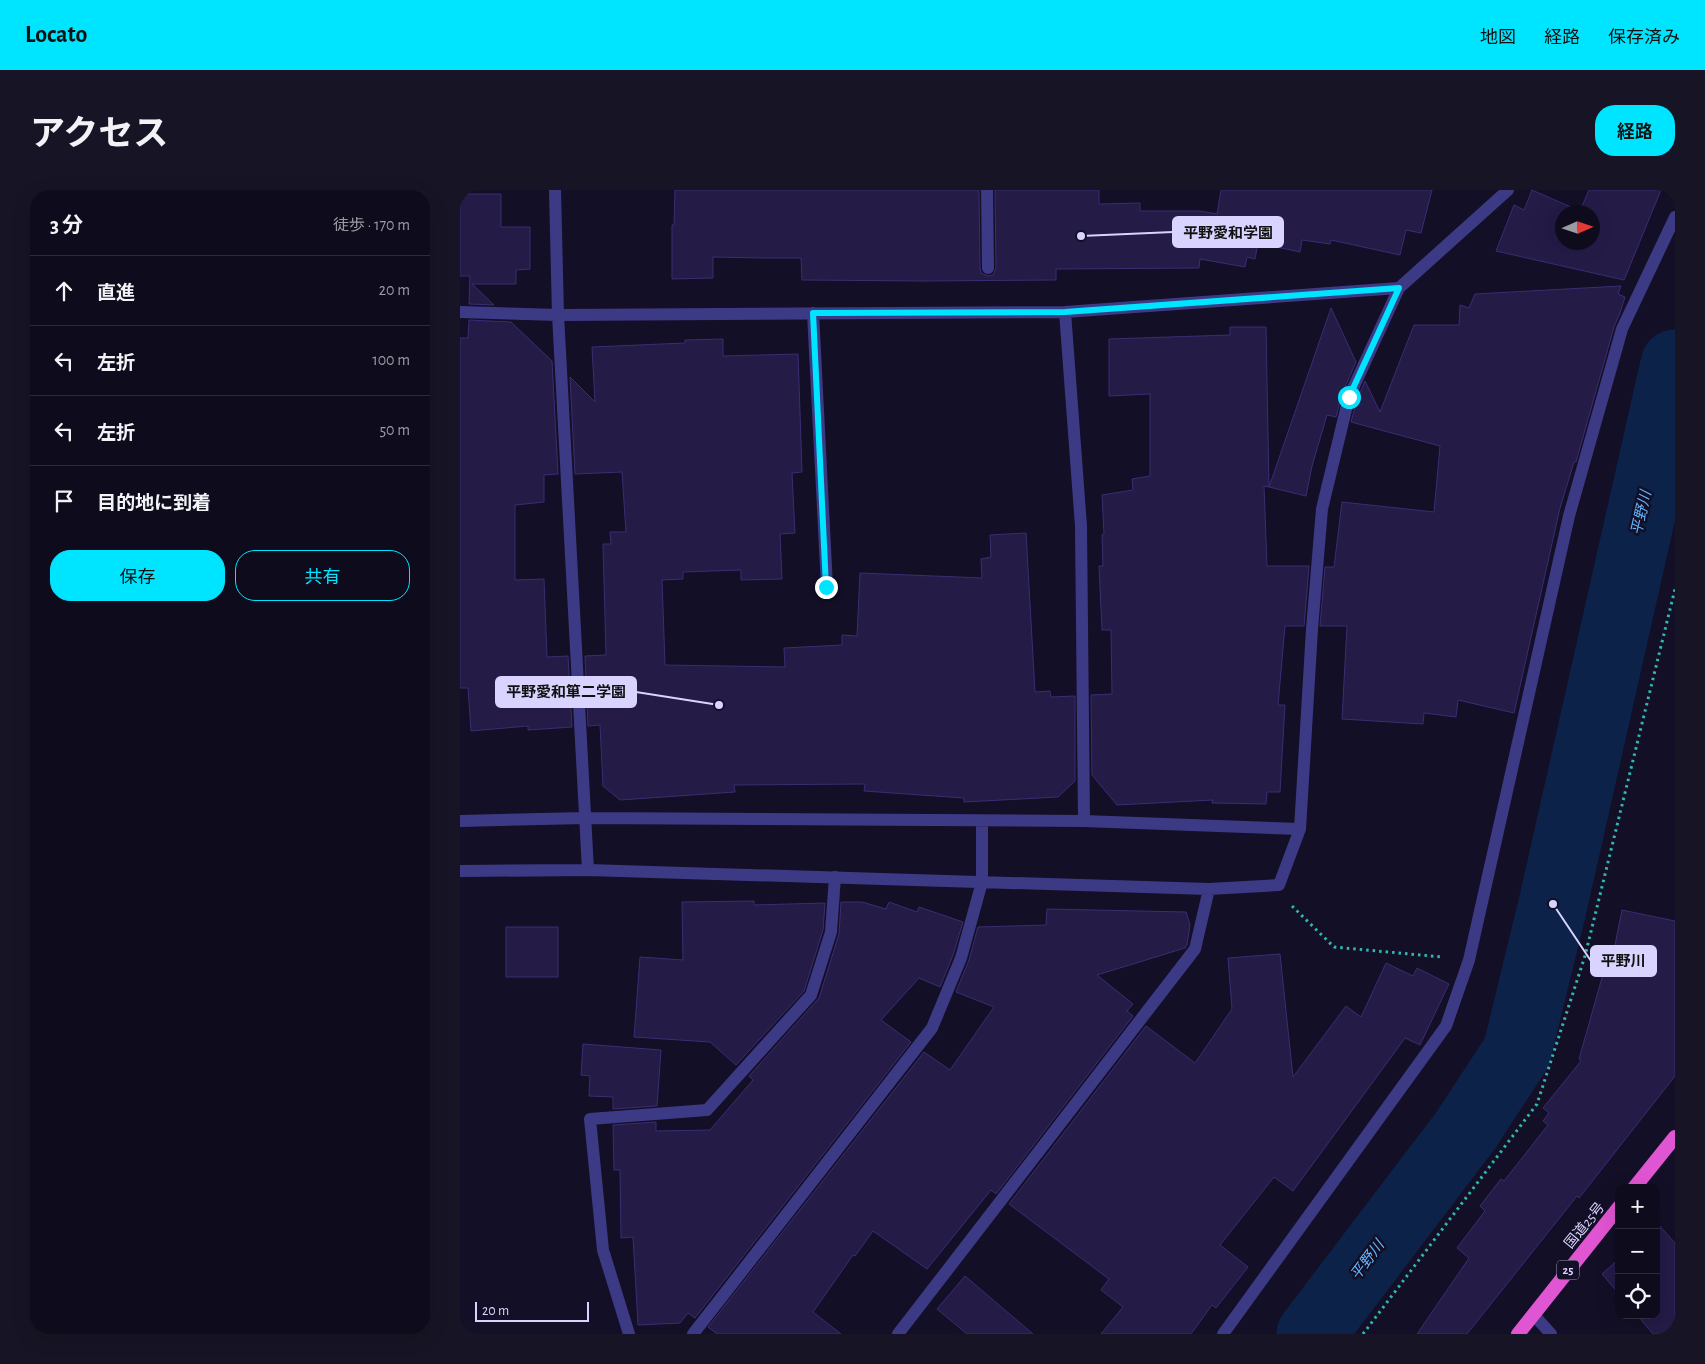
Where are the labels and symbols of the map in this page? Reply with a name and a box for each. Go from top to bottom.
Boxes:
north arrow [1555,205,1600,250]
callout: 平野愛和学園 [1173,217,1283,247]
text: 平野愛和学園 [1183,225,1273,241]
route start [1338,386,1361,409]
water label: 平野川 [1629,488,1654,537]
route end [815,576,838,599]
callout: 平野愛和箪二学園 [496,677,636,707]
text: 平野愛和箪二学園 [506,683,626,700]
callout: 平野川 [1591,946,1656,976]
text: 平野川 [1600,953,1646,969]
street label: 国道25号 [1561,1200,1607,1251]
water label: 平野川 [1348,1236,1388,1283]
road number: 25 [1557,1260,1579,1280]
scale bar [475,1299,589,1322]

